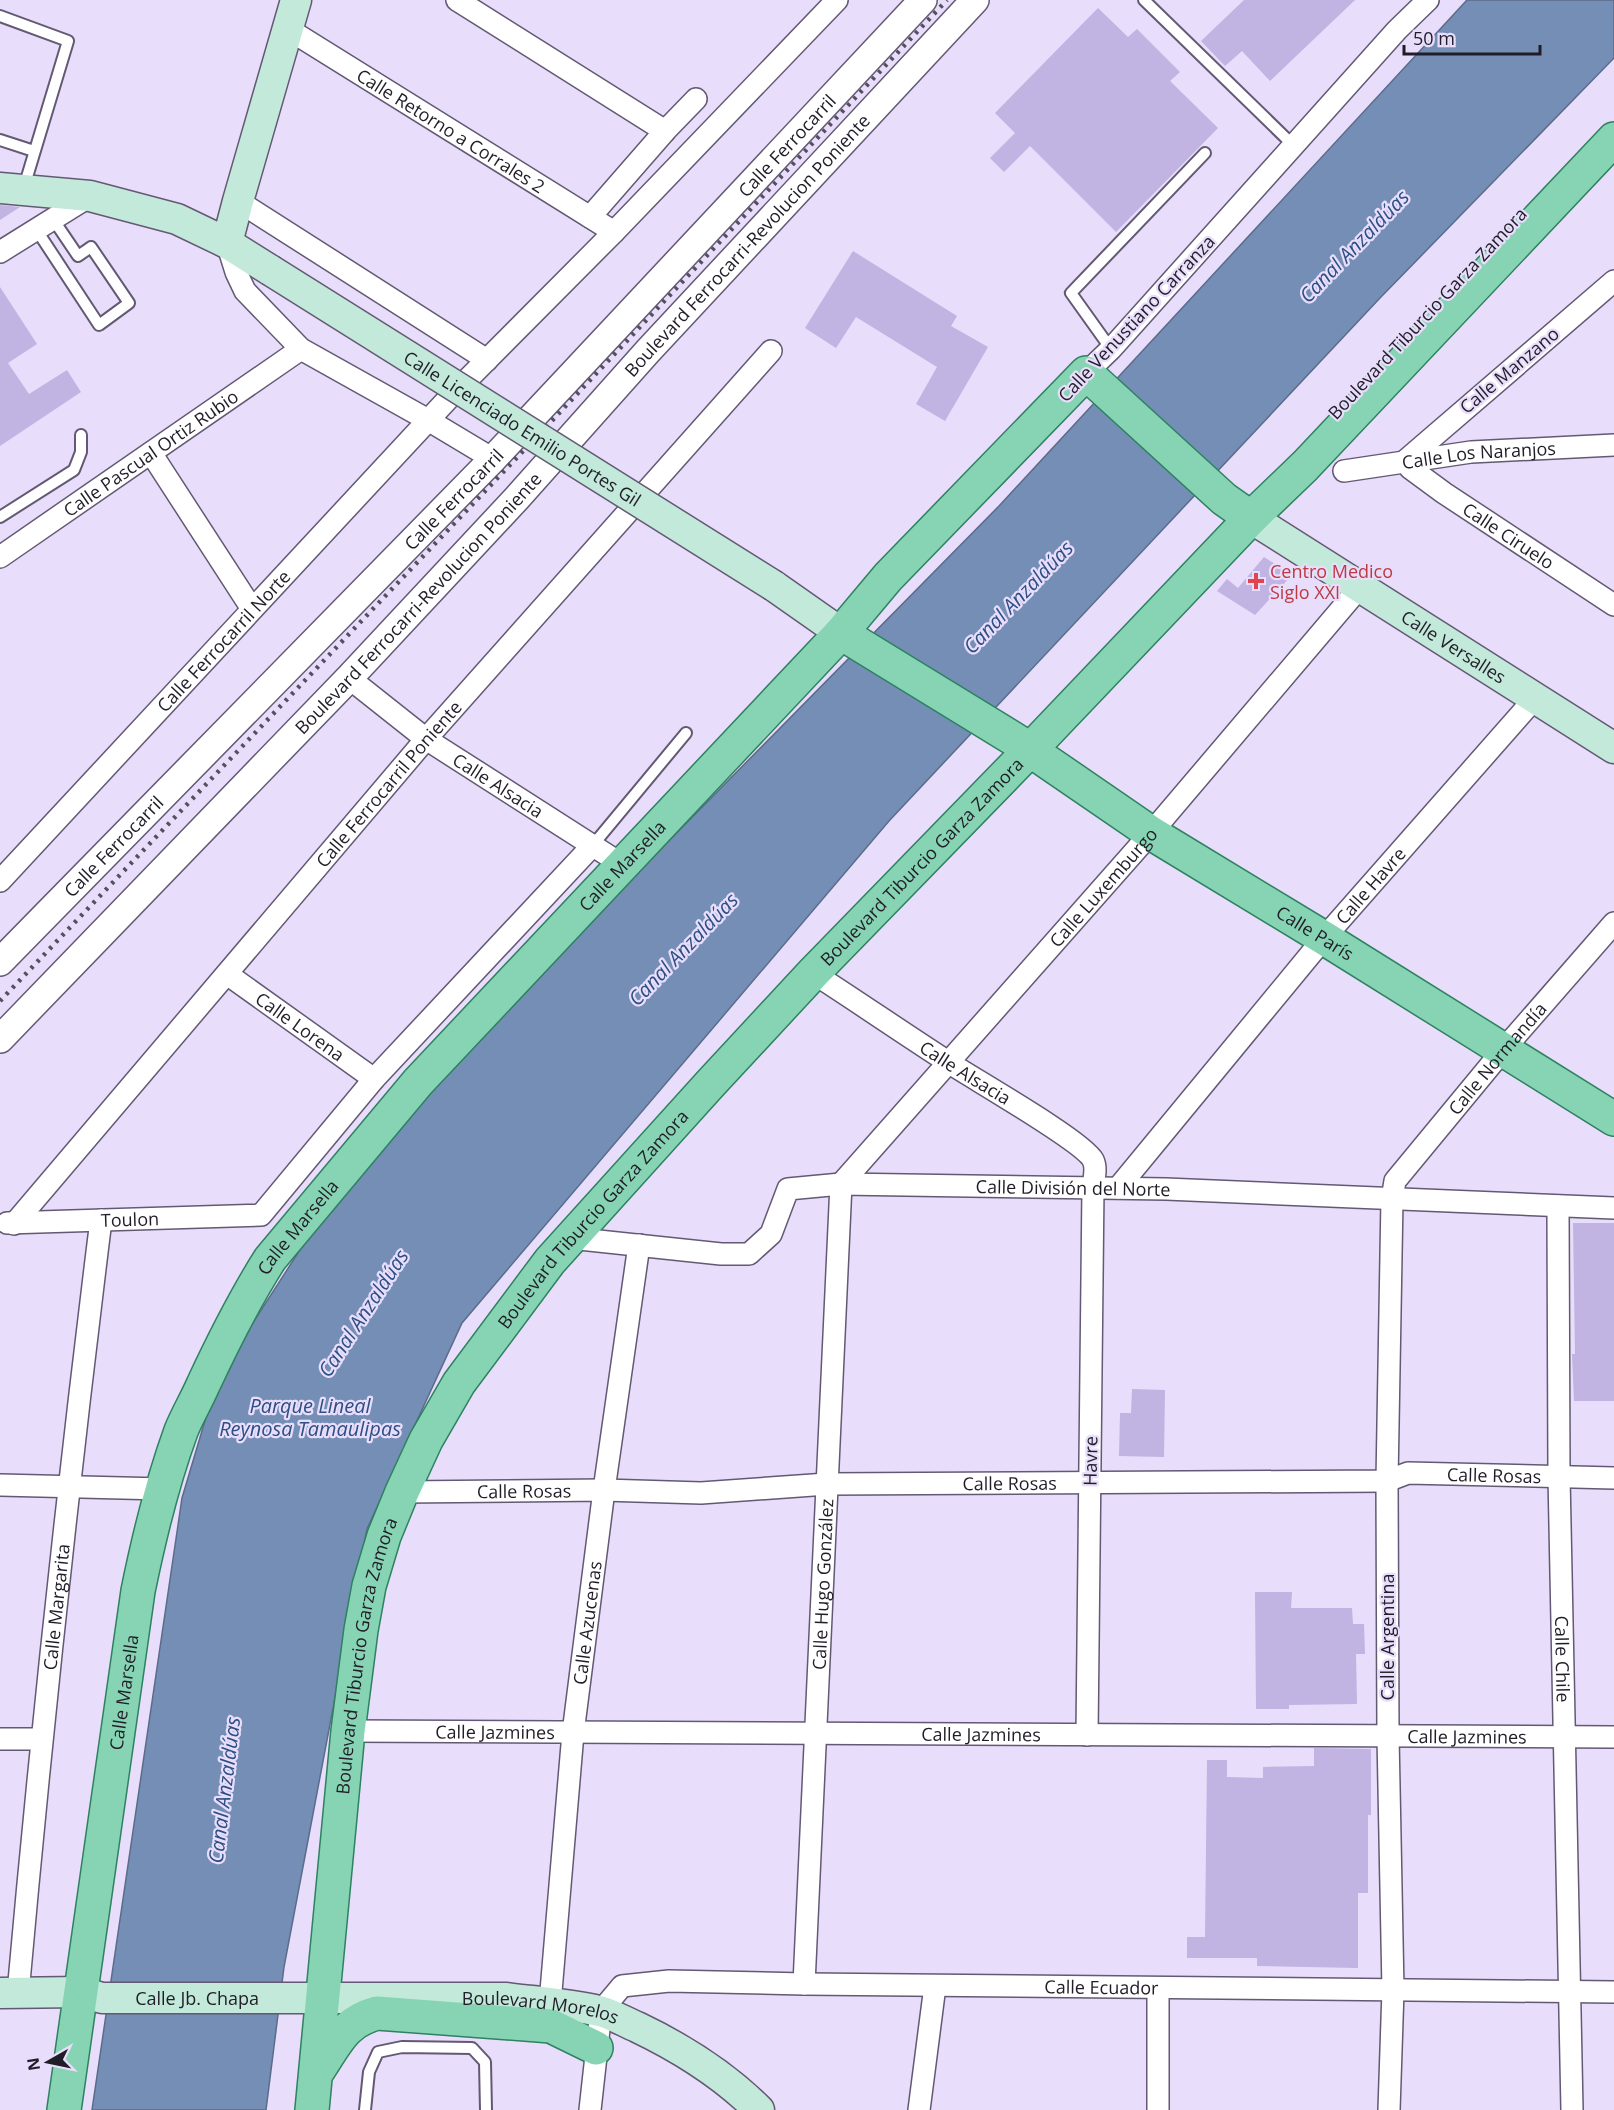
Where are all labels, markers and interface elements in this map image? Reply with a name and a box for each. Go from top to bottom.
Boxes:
scale bar [1404,18,1540,56]
text: 50 m [1413,26,1455,50]
street label: Calle Retorno a Corrales 2 [352,63,550,198]
street label: Calle Ferrocarril [733,89,841,202]
street label: Boulevard Ferrocarri-Revolucion Poniente [619,109,875,382]
water label: Canal Anzaldúas [1293,183,1415,308]
street label: Boulevard Tiburcio Garza Zamora [1322,202,1532,424]
street label: Calle Venustiano Carranza [1052,229,1220,407]
street label: Calle Manzano [1454,321,1564,419]
street label: Calle Licenciado Emilio Portes Gil [399,345,646,512]
street label: Calle Pascual Ortiz Rubio [58,384,243,522]
street label: Calle Los Naranjos [1400,436,1556,474]
street label: Calle Ferrocarril [399,443,509,555]
street label: Boulevard Ferrocarri-Revolucion Poniente [289,467,546,739]
street label: Calle Ciruelo [1458,497,1559,574]
water label: Canal Anzaldúas [957,534,1079,659]
place label: Centro Medico Siglo XXI [1270,559,1393,604]
street label: Calle Ferrocarril Norte [151,565,295,717]
marker: Centro Medico Siglo XXI [1247,572,1265,590]
street label: Calle Versalles [1397,604,1511,689]
street label: Calle Ferrocarril Poniente [310,695,467,872]
street label: Calle Alsacia [448,747,548,823]
street label: Boulevard Tiburcio Garza Zamora [815,752,1028,971]
street label: Calle Ferrocarril [58,791,168,902]
street label: Calle Marsella [573,815,671,916]
street label: Calle Luxemburgo [1044,822,1162,952]
street label: Calle Havre [1330,842,1411,929]
water label: Canal Anzaldúas [622,886,744,1011]
street label: Calle París [1272,900,1358,966]
street label: Calle Lorena [251,986,350,1066]
street label: Calle Normandía [1443,997,1552,1120]
street label: Calle Alsacia [915,1035,1015,1110]
street label: Boulevard Tiburcio Garza Zamora [492,1104,693,1333]
street label: Calle Marsella [251,1174,344,1279]
street label: Calle División del Norte [976,1174,1171,1201]
street label: Toulon [100,1206,159,1232]
water label: Canal Anzaldúas [312,1244,415,1382]
water label: Parque Lineal Reynosa Tamaulipas [219,1392,401,1442]
street label: Havre [1078,1436,1102,1486]
street label: Calle Rosas [1447,1462,1542,1488]
street label: Calle Rosas [962,1471,1057,1495]
street label: Calle Rosas [477,1478,571,1503]
street label: Calle Hugo González [807,1498,838,1671]
street label: Boulevard Tiburcio Garza Zamora [330,1514,402,1795]
street label: Calle Margarita [37,1542,75,1671]
street label: Calle Azucenas [567,1560,607,1686]
street label: Calle Argentina [1375,1574,1399,1700]
street label: Calle Chile [1550,1615,1576,1703]
street label: Calle Marsella [103,1633,144,1752]
water label: Canal Anzaldúas [202,1715,246,1865]
street label: Calle Jazmines [435,1719,555,1744]
street label: Calle Jazmines [921,1722,1041,1746]
street label: Calle Jazmines [1407,1724,1527,1749]
street label: Calle Ecuador [1044,1974,1159,2000]
street label: Calle Jb. Chapa [135,1986,259,2010]
street label: Boulevard Morelos [462,1986,623,2029]
north arrow [18,2032,78,2092]
text: N [21,2056,45,2072]

